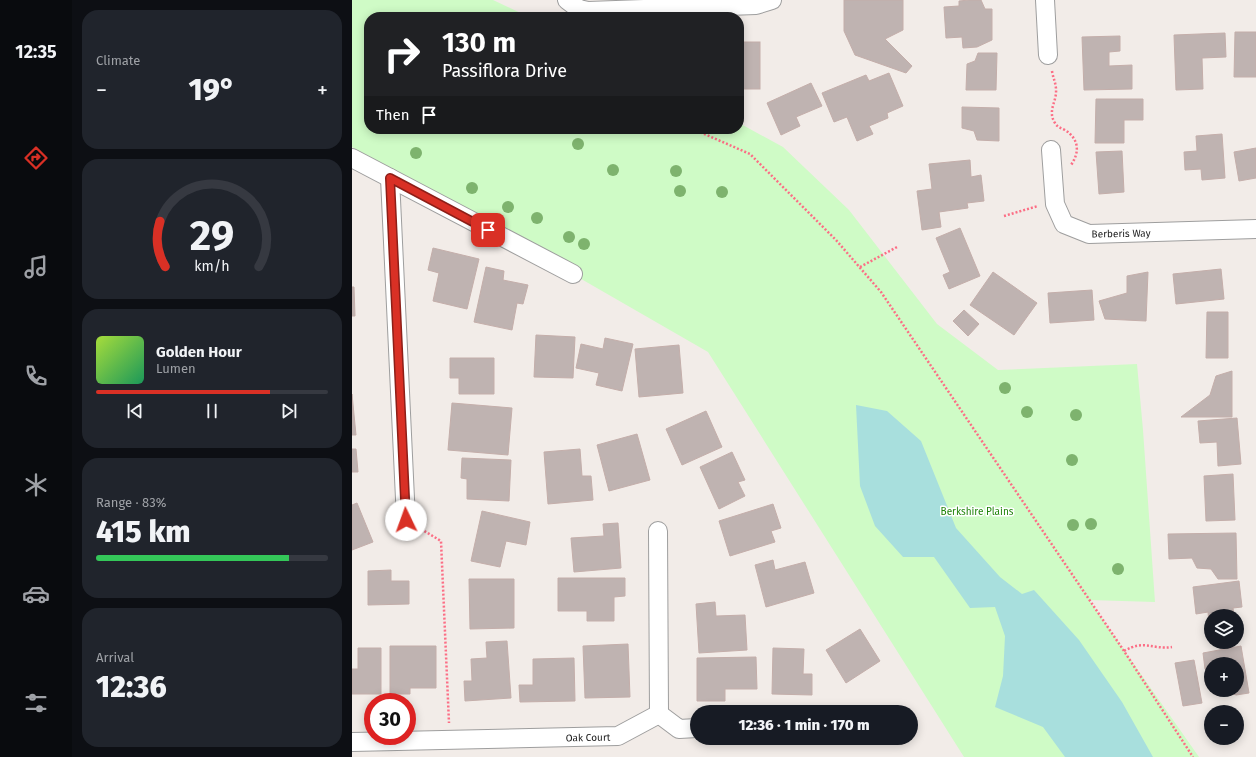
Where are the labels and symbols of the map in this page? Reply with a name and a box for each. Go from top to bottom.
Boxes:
pin [471,213,505,247]
street label: Berberis Way [1091,227,1151,241]
position arrow [385,499,427,541]
park label: Berkshire Plains [941,506,1014,518]
speed limit sign: 30 [364,693,416,745]
street label: Oak Court [566,732,611,744]

